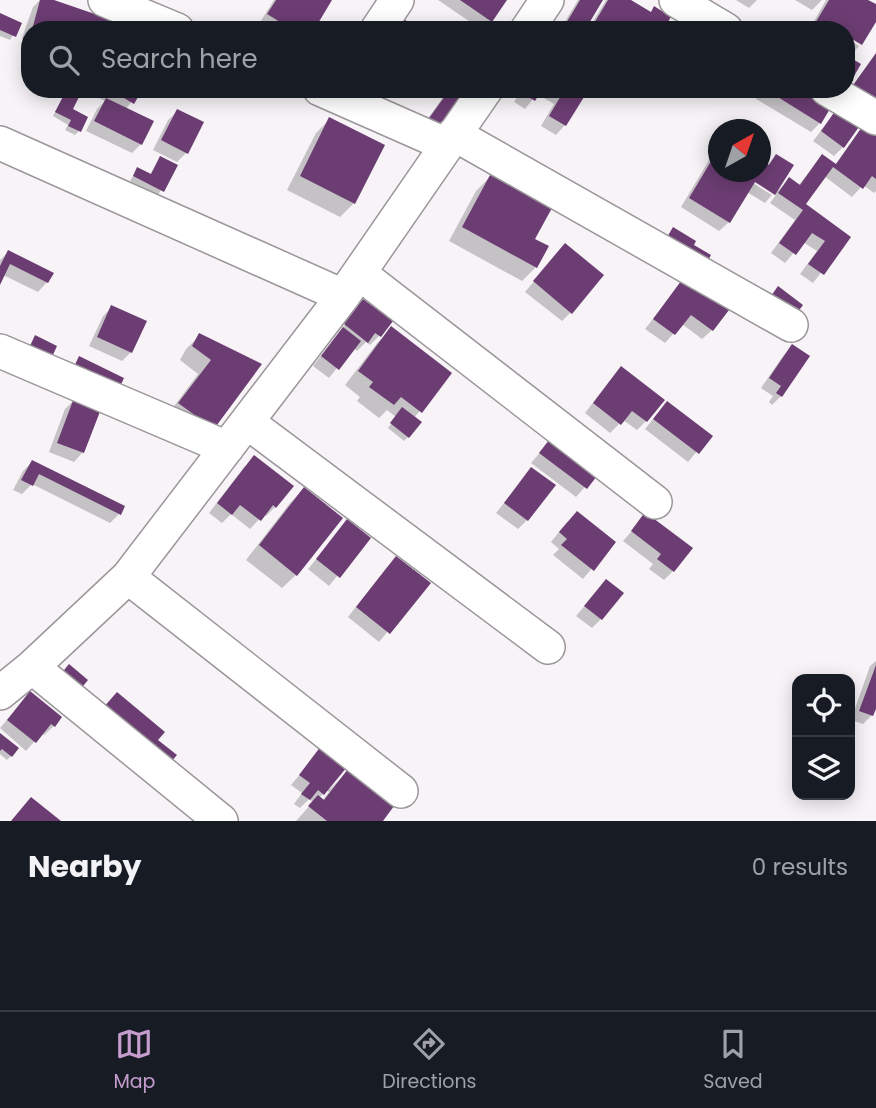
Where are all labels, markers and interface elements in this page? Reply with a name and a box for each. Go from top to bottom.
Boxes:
search box [21,21,855,98]
icon: search [45,41,83,79]
text: Search here [101,41,258,77]
north arrow [708,119,771,182]
map controls [792,674,855,800]
button: locate [792,674,855,737]
button: layers [792,737,855,800]
text: Nearby [28,845,142,888]
text: 0 results [752,851,848,883]
tab: Map [113,1025,155,1096]
tab: Directions [382,1025,477,1096]
tab: Saved [703,1025,763,1096]

